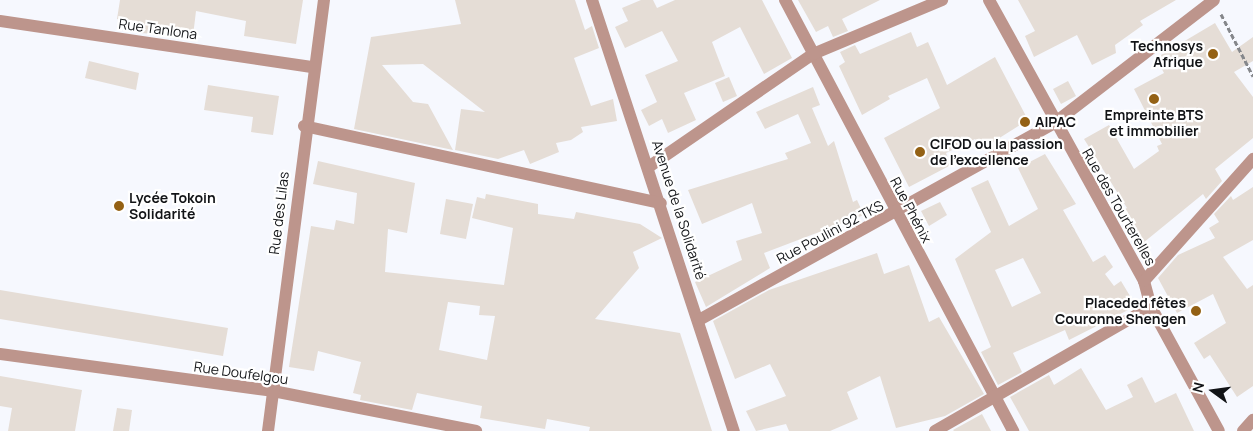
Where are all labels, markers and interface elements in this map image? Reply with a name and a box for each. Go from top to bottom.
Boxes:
street label: Rue Tanlona [118,15,198,43]
place label: Technosys Afrique [1131,38,1203,70]
marker: Technosys Afrique [1207,48,1219,60]
marker: Empreinte BTS et immobilier [1148,93,1160,105]
place label: Empreinte BTS et immobilier [1104,107,1204,140]
place label: AIPAC [1035,114,1076,130]
marker: AIPAC [1019,116,1031,128]
place label: CIFOD ou la passion de l'excellence [930,136,1063,168]
street label: Avenue de la Solidarité [649,138,709,282]
marker: CIFOD ou la passion de l'excellence [914,146,926,158]
street label: Rue des Tourterelles [1079,146,1159,268]
street label: Rue des Lilas [266,171,292,255]
street label: Rue Phénix [887,174,935,246]
place label: Lycée Tokoin Solidarité [129,190,216,222]
street label: Rue Poulini 92 TKS [774,197,886,267]
marker: Lycée Tokoin Solidarité [113,200,125,212]
place label: Placeded fêtes Couronne Shengen [1055,295,1186,328]
marker: Placeded fêtes Couronne Shengen [1190,305,1202,317]
street label: Rue Doufelgou [193,358,289,388]
north arrow [1188,366,1238,416]
text: N [1188,380,1208,394]

